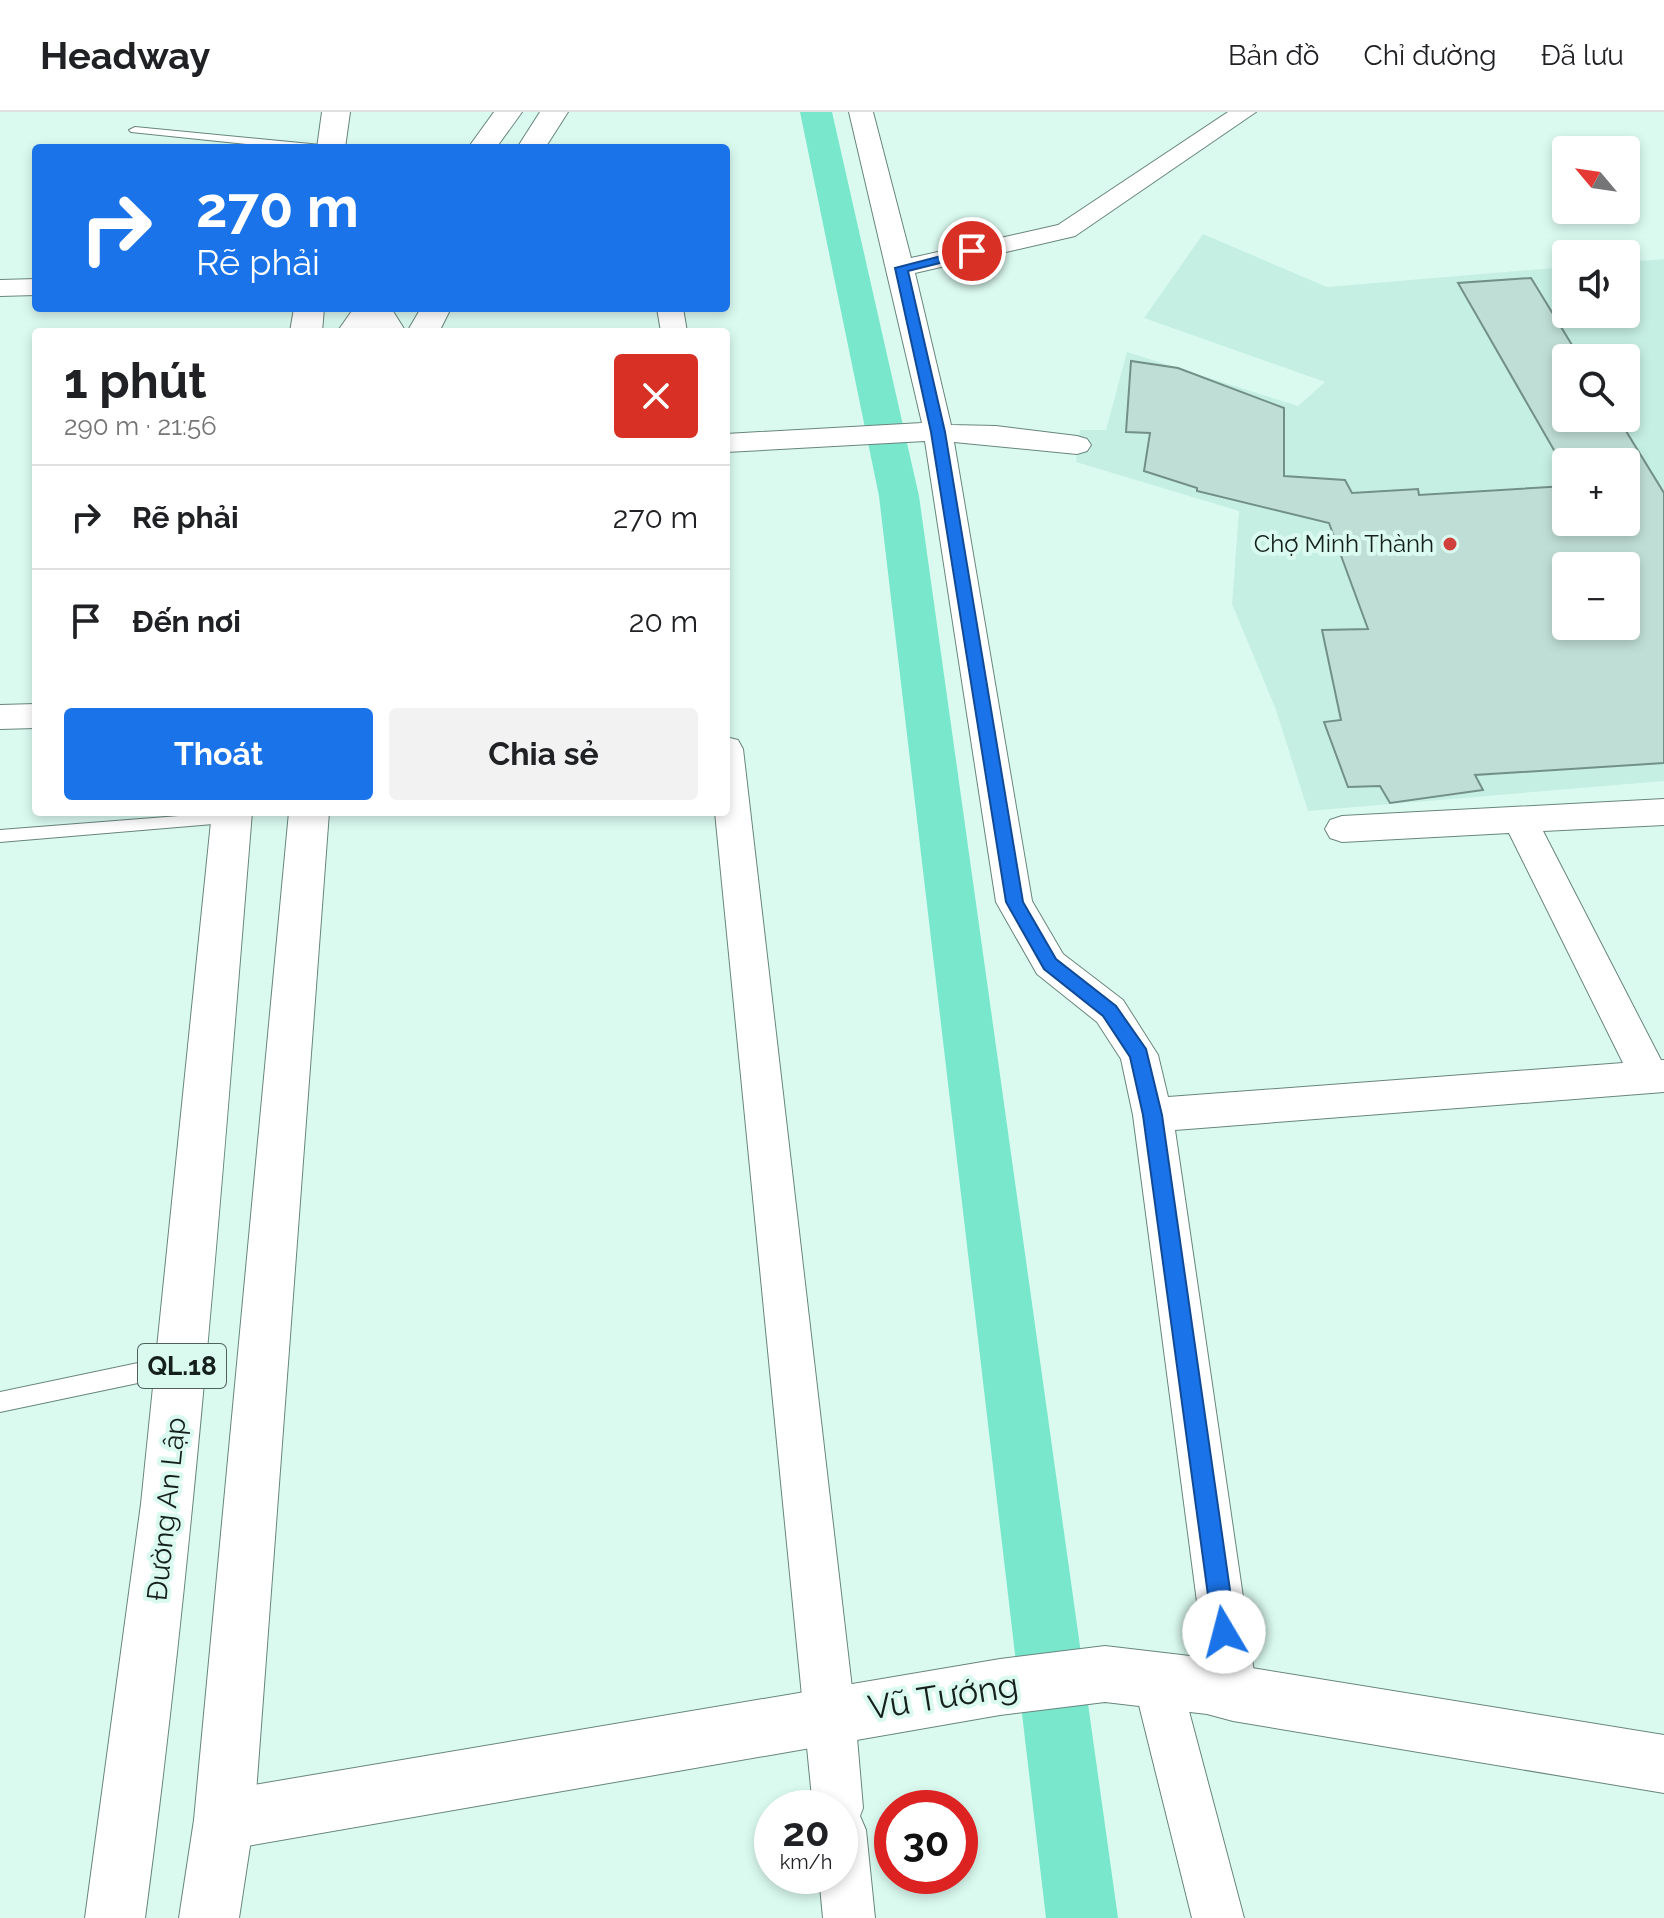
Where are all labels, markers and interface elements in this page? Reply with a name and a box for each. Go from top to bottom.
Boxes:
text: Headway [40,33,210,78]
text: Bản đồ [1228,39,1320,72]
text: Chỉ đường [1364,39,1497,72]
text: Đã lưu [1541,39,1624,72]
north arrow [1552,136,1640,224]
map controls [1552,136,1640,640]
text: 270 m [196,174,359,240]
icon: right [64,176,168,280]
pin [938,217,1006,285]
icon: arrive [950,229,994,273]
button: sound [1552,240,1640,328]
text: Rẽ phải [196,241,320,283]
button: search [1552,344,1640,432]
text: 1 phút [64,353,207,409]
button: close [614,354,698,438]
text: 290 m · 21:56 [64,411,217,441]
button: + [1552,448,1640,536]
icon: right [64,495,108,539]
text: Rẽ phải [132,500,239,535]
text: 270 m [613,500,698,535]
place label: Chợ Minh Thành [1254,529,1434,558]
marker: Chợ Minh Thành [1441,535,1459,553]
button: − [1552,552,1640,640]
icon: arrive [64,599,108,643]
text: Đến nơi [132,604,241,639]
text: 20 m [629,604,698,639]
button: Thoát [64,708,373,800]
button: Chia sẻ [389,708,698,800]
road number: QL.18 [138,1344,226,1388]
street label: Đường An Lập [140,1416,193,1603]
position arrow [1182,1590,1266,1674]
street label: Vũ Tướng [865,1664,1021,1728]
speed limit sign: 30 [874,1790,978,1894]
text: 20 [782,1808,830,1855]
text: km/h [780,1850,832,1874]

